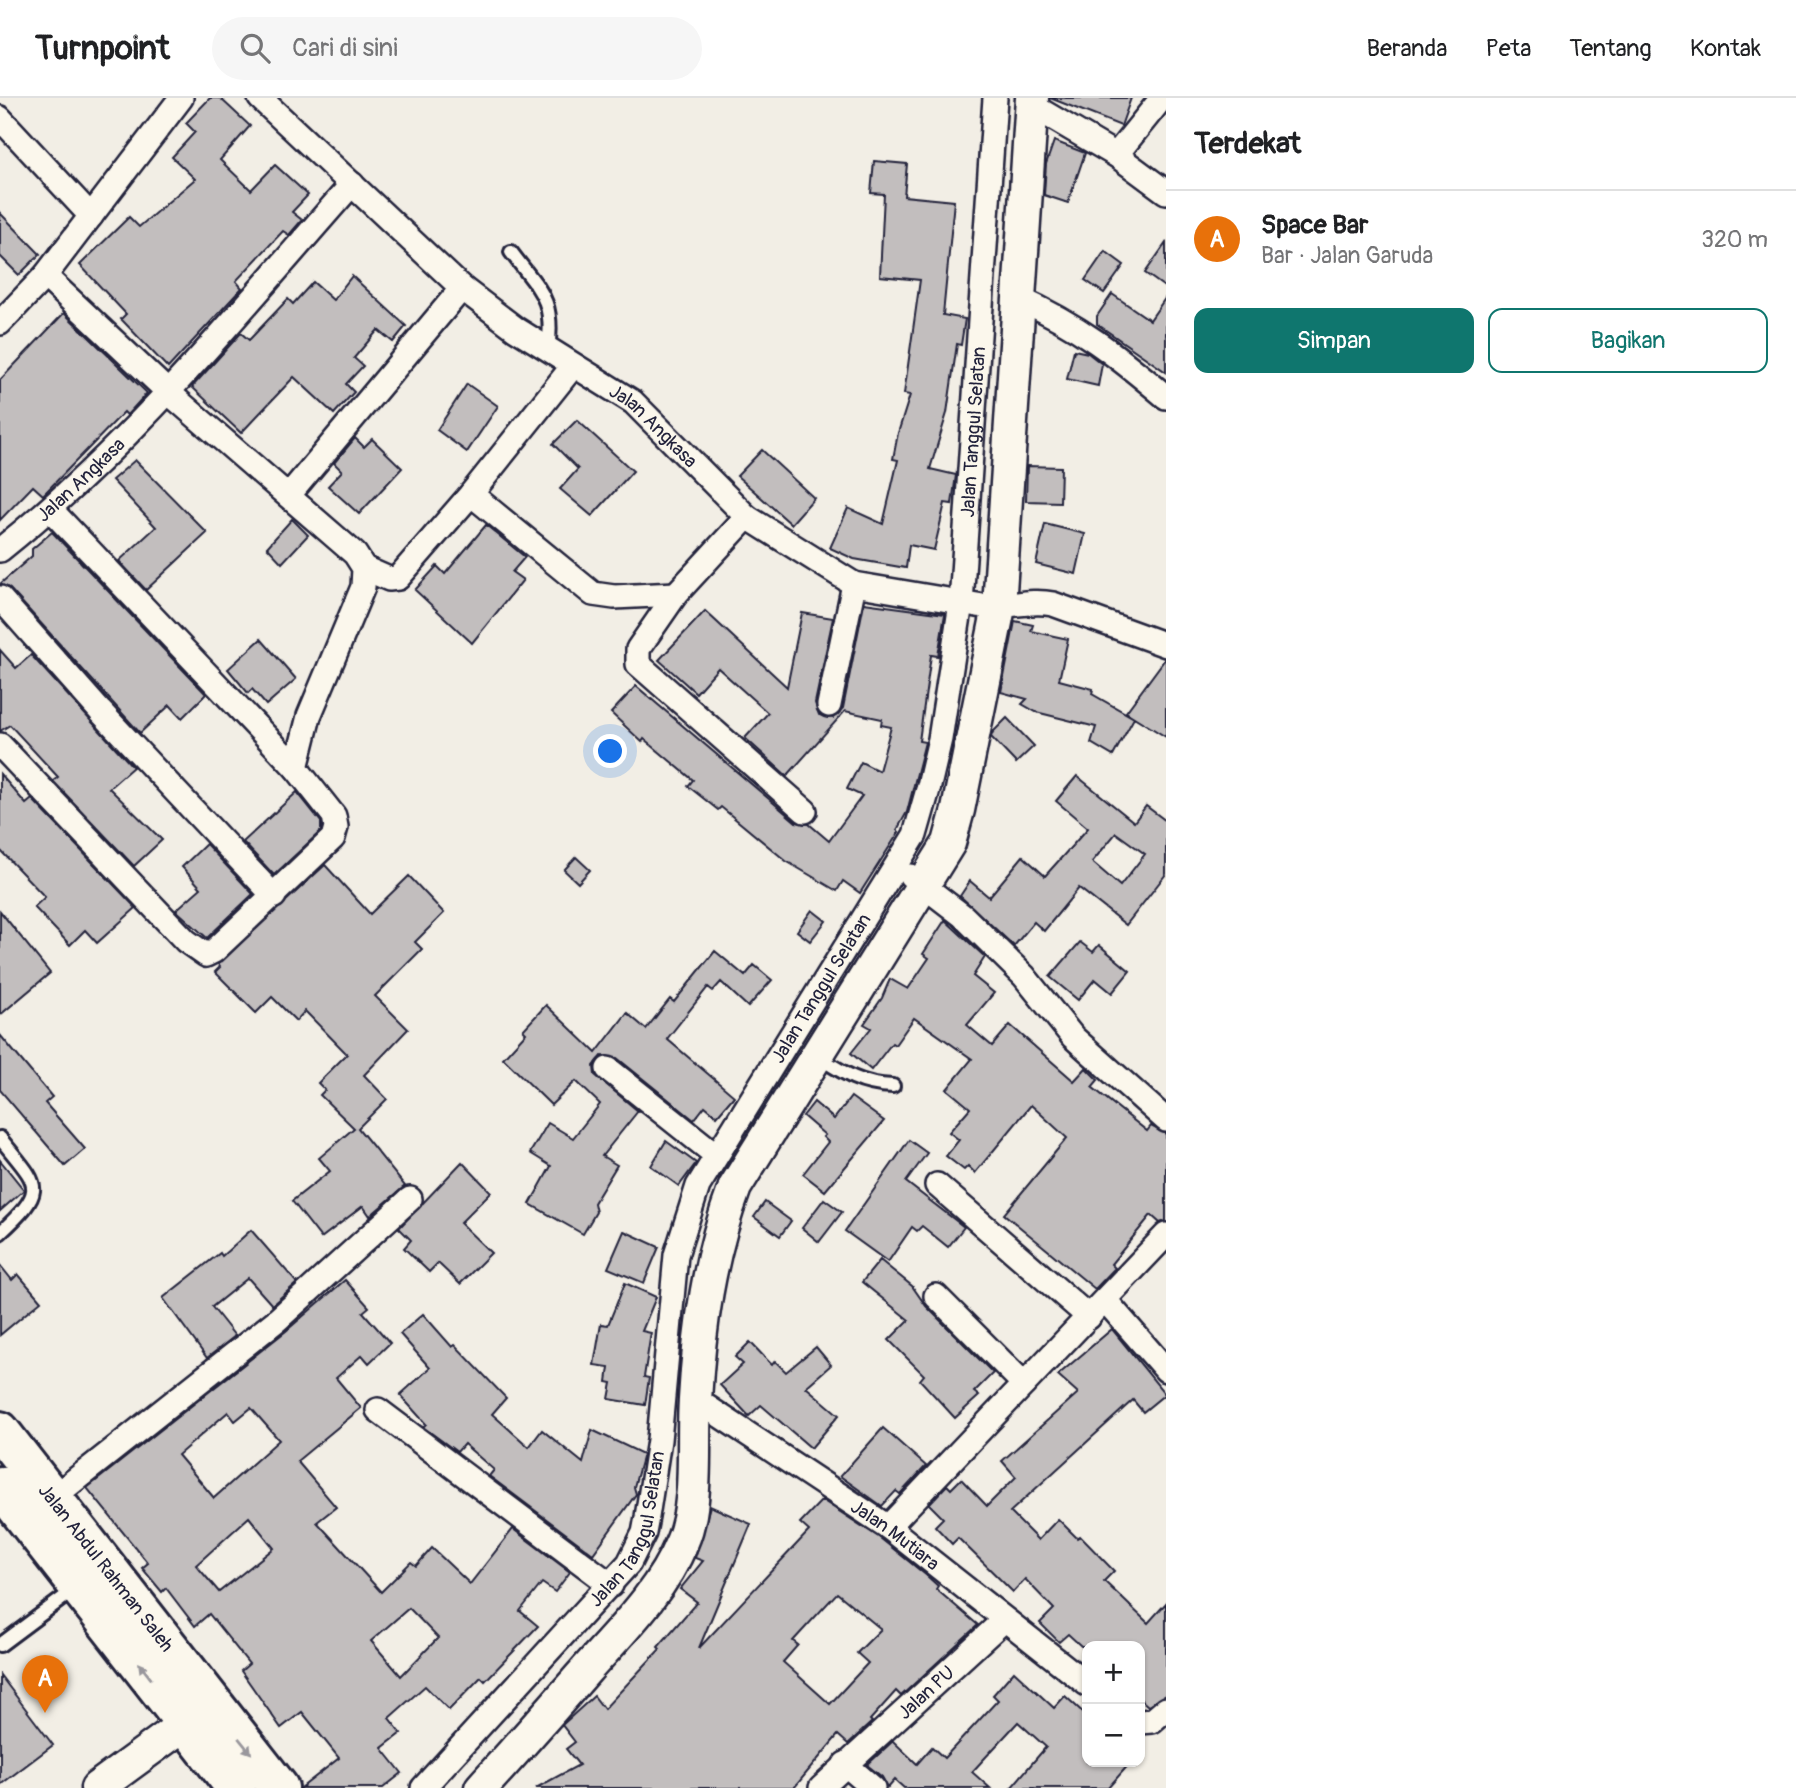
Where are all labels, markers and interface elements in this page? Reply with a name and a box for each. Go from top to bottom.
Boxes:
search box [212,17,702,80]
text: Turnpoint [35,28,170,69]
icon: search [236,29,274,67]
text: Cari di sini [292,32,398,64]
text: Beranda [1366,34,1447,63]
text: Peta [1485,34,1531,63]
text: Tentang [1569,34,1652,63]
text: Kontak [1690,34,1761,63]
text: Terdekat [1194,125,1301,162]
text: Space Bar [1261,209,1368,241]
text: A [1210,225,1224,254]
text: 320 m [1701,225,1768,254]
text: Bar · Jalan Garuda [1261,241,1433,270]
button: Simpan [1194,308,1474,373]
button: Bagikan [1488,308,1768,373]
street label: Jalan Tanggul Selatan [956,346,991,518]
street label: Jalan Angkasa [605,379,702,473]
street label: Jalan Angkasa [32,433,130,527]
your location [593,734,627,768]
street label: Jalan Tanggul Selatan [766,909,877,1068]
street label: Jalan Tanggul Selatan [584,1449,670,1612]
street label: Jalan Abdul Rahman Saleh [33,1479,179,1657]
street label: Jalan Mutiara [846,1495,944,1576]
map controls [1082,1641,1145,1767]
button: + [1082,1641,1145,1704]
pin: A [22,1655,68,1713]
street label: Jalan PU [893,1661,960,1725]
one-way arrow [137,1662,152,1680]
button: − [1082,1704,1145,1767]
one-way arrow [238,1737,252,1755]

